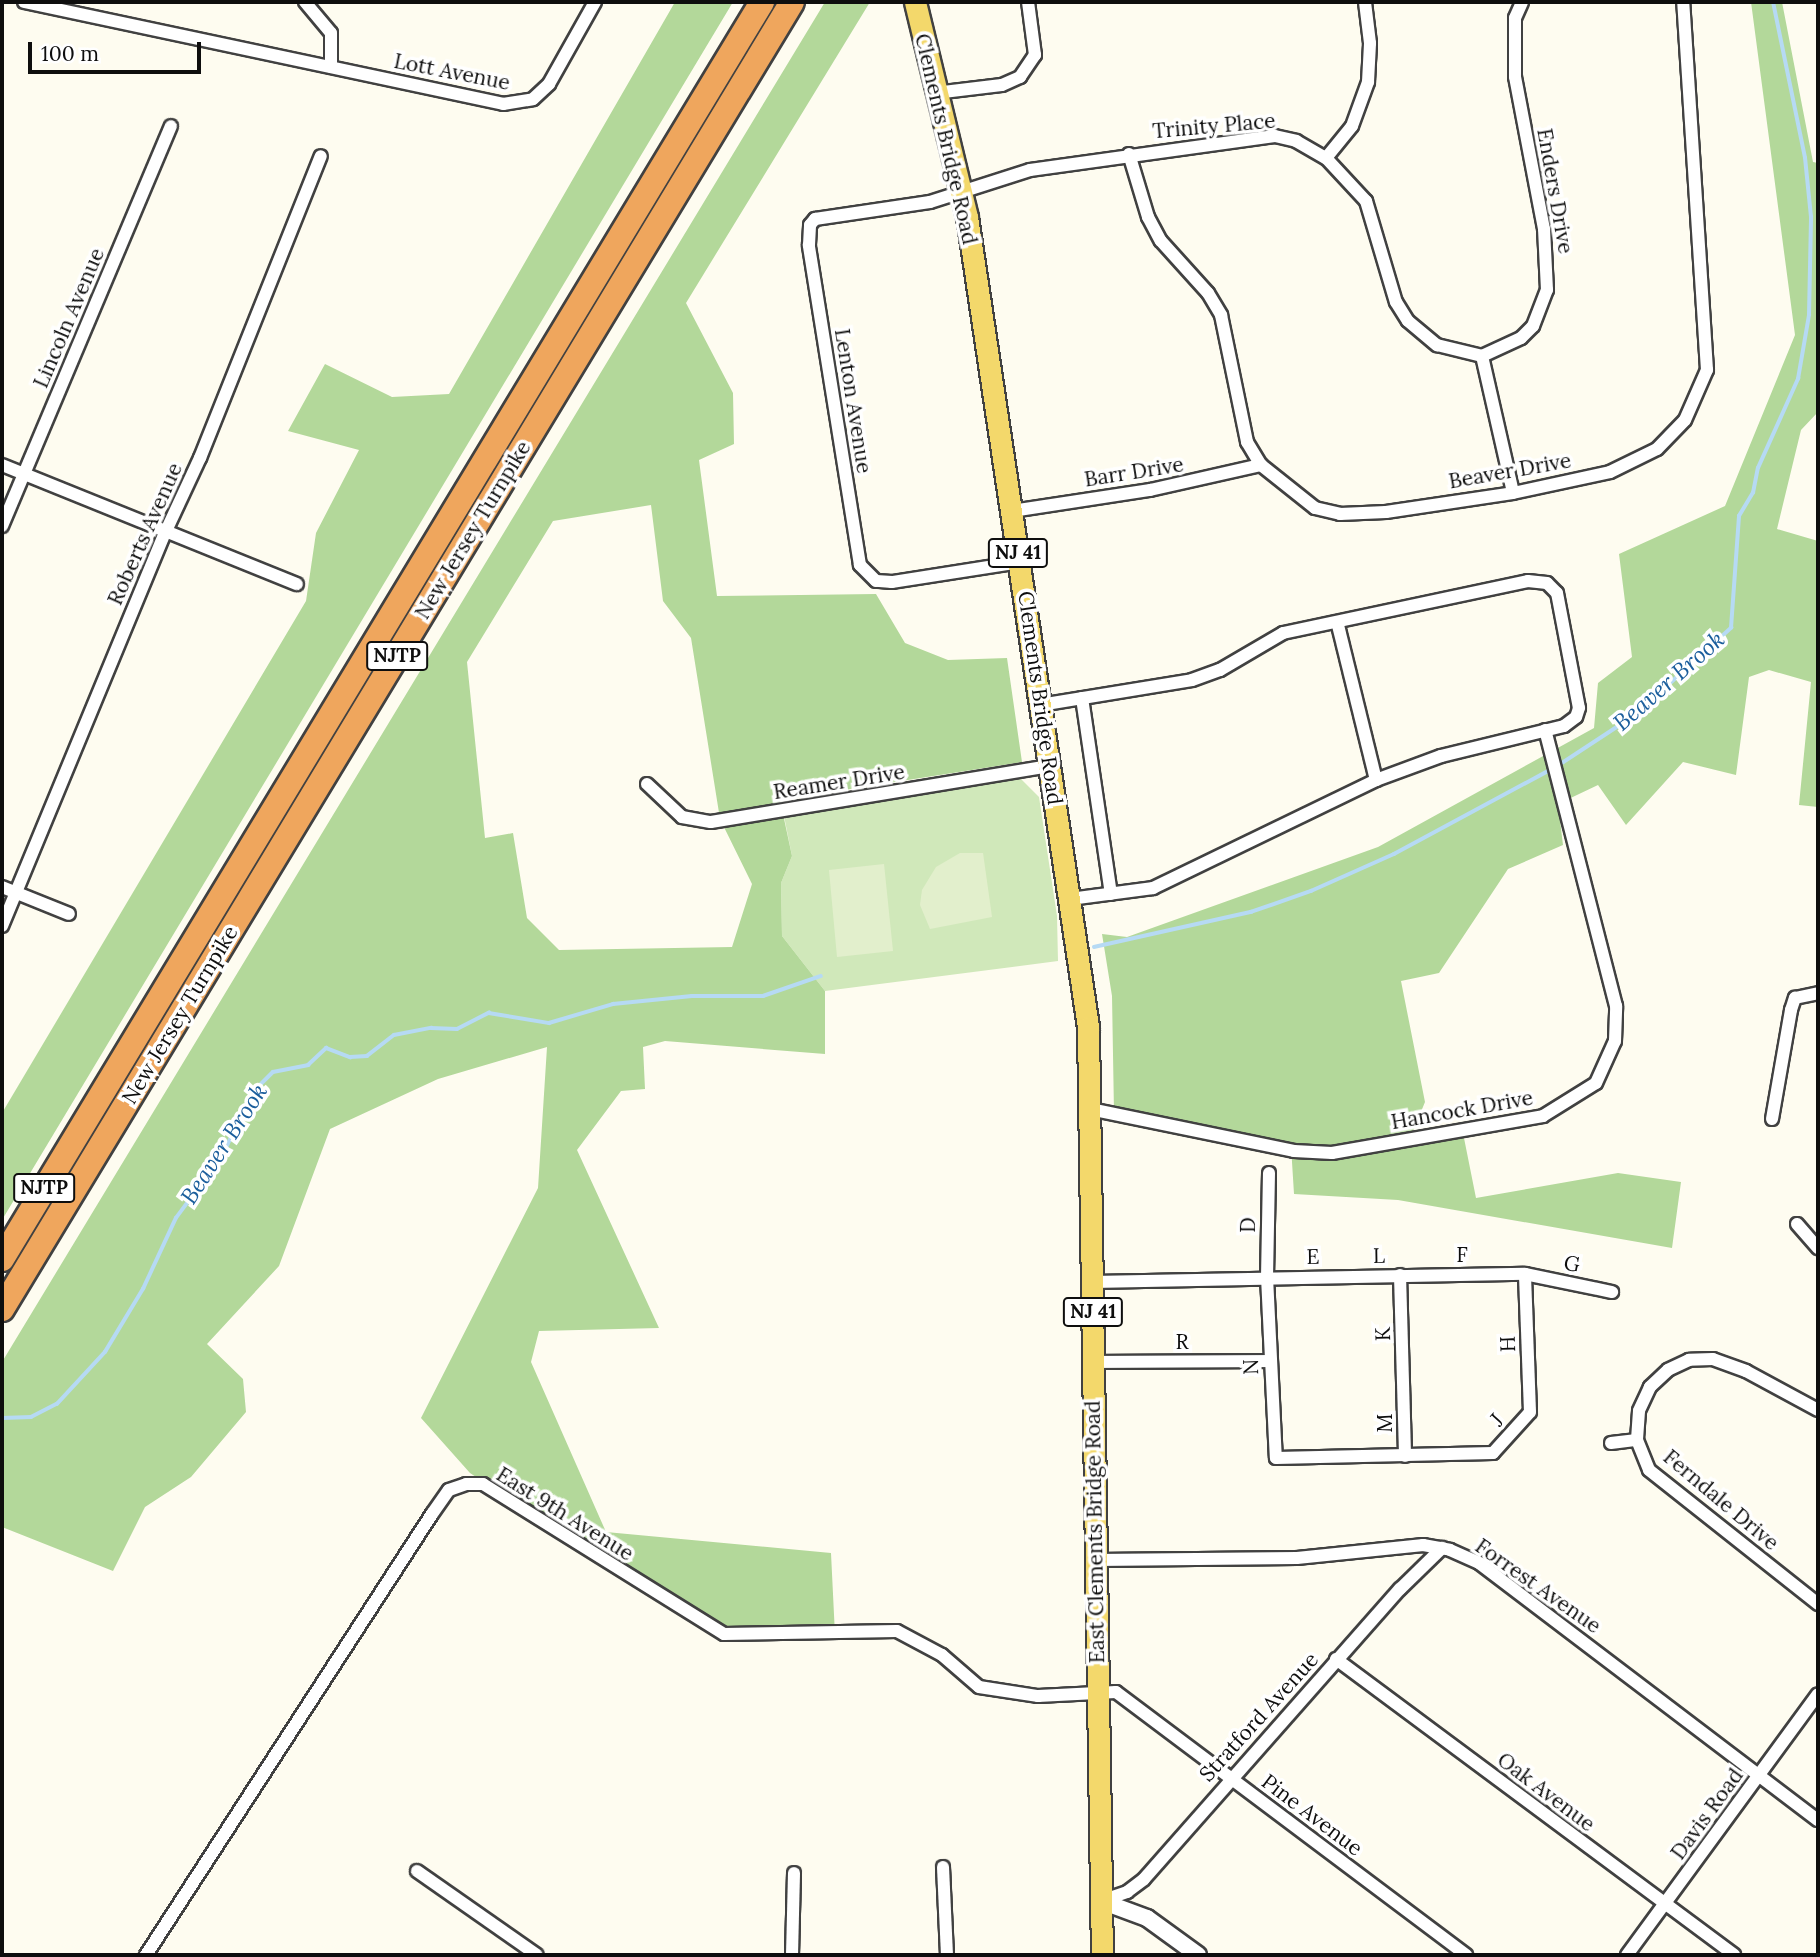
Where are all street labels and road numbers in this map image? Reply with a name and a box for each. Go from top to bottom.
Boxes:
street label: Clements Bridge Road [909,31,983,247]
street label: Lott Avenue [392,48,512,96]
street label: Trinity Place [1151,108,1277,144]
street label: Enders Drive [1532,126,1578,256]
street label: Lincoln Avenue [28,244,110,392]
street label: Lenton Avenue [829,327,877,475]
street label: New Jersey Turnpike [410,436,536,624]
street label: Beaver Drive [1447,448,1573,494]
street label: Barr Drive [1083,452,1185,492]
street label: Roberts Avenue [102,459,188,609]
road number: NJ 41 [986,538,1050,568]
street label: Clements Bridge Road [1013,590,1067,806]
road number: NJTP [366,640,428,671]
street label: Reamer Drive [772,759,906,805]
street label: New Jersey Turnpike [117,921,243,1109]
street label: Hancock Drive [1389,1085,1535,1135]
road number: NJTP [12,1172,76,1204]
street label: D [1235,1217,1261,1233]
street label: F [1456,1242,1468,1268]
street label: L [1373,1243,1385,1269]
street label: E [1306,1244,1320,1270]
street label: G [1562,1250,1582,1278]
road number: NJ 41 [1062,1296,1124,1328]
street label: K [1370,1326,1396,1342]
street label: R [1175,1329,1189,1355]
street label: H [1495,1335,1521,1353]
street label: N [1238,1359,1264,1375]
street label: East Clements Bridge Road [1080,1400,1110,1664]
street label: J [1485,1409,1509,1431]
street label: M [1372,1413,1398,1433]
street label: Ferndale Drive [1658,1444,1784,1556]
street label: East 9th Avenue [492,1462,638,1566]
street label: Forrest Avenue [1470,1533,1606,1639]
street label: Stratford Avenue [1194,1647,1324,1787]
street label: Oak Avenue [1492,1747,1600,1837]
street label: Davis Road [1665,1763,1749,1865]
street label: Pine Avenue [1257,1769,1367,1861]

